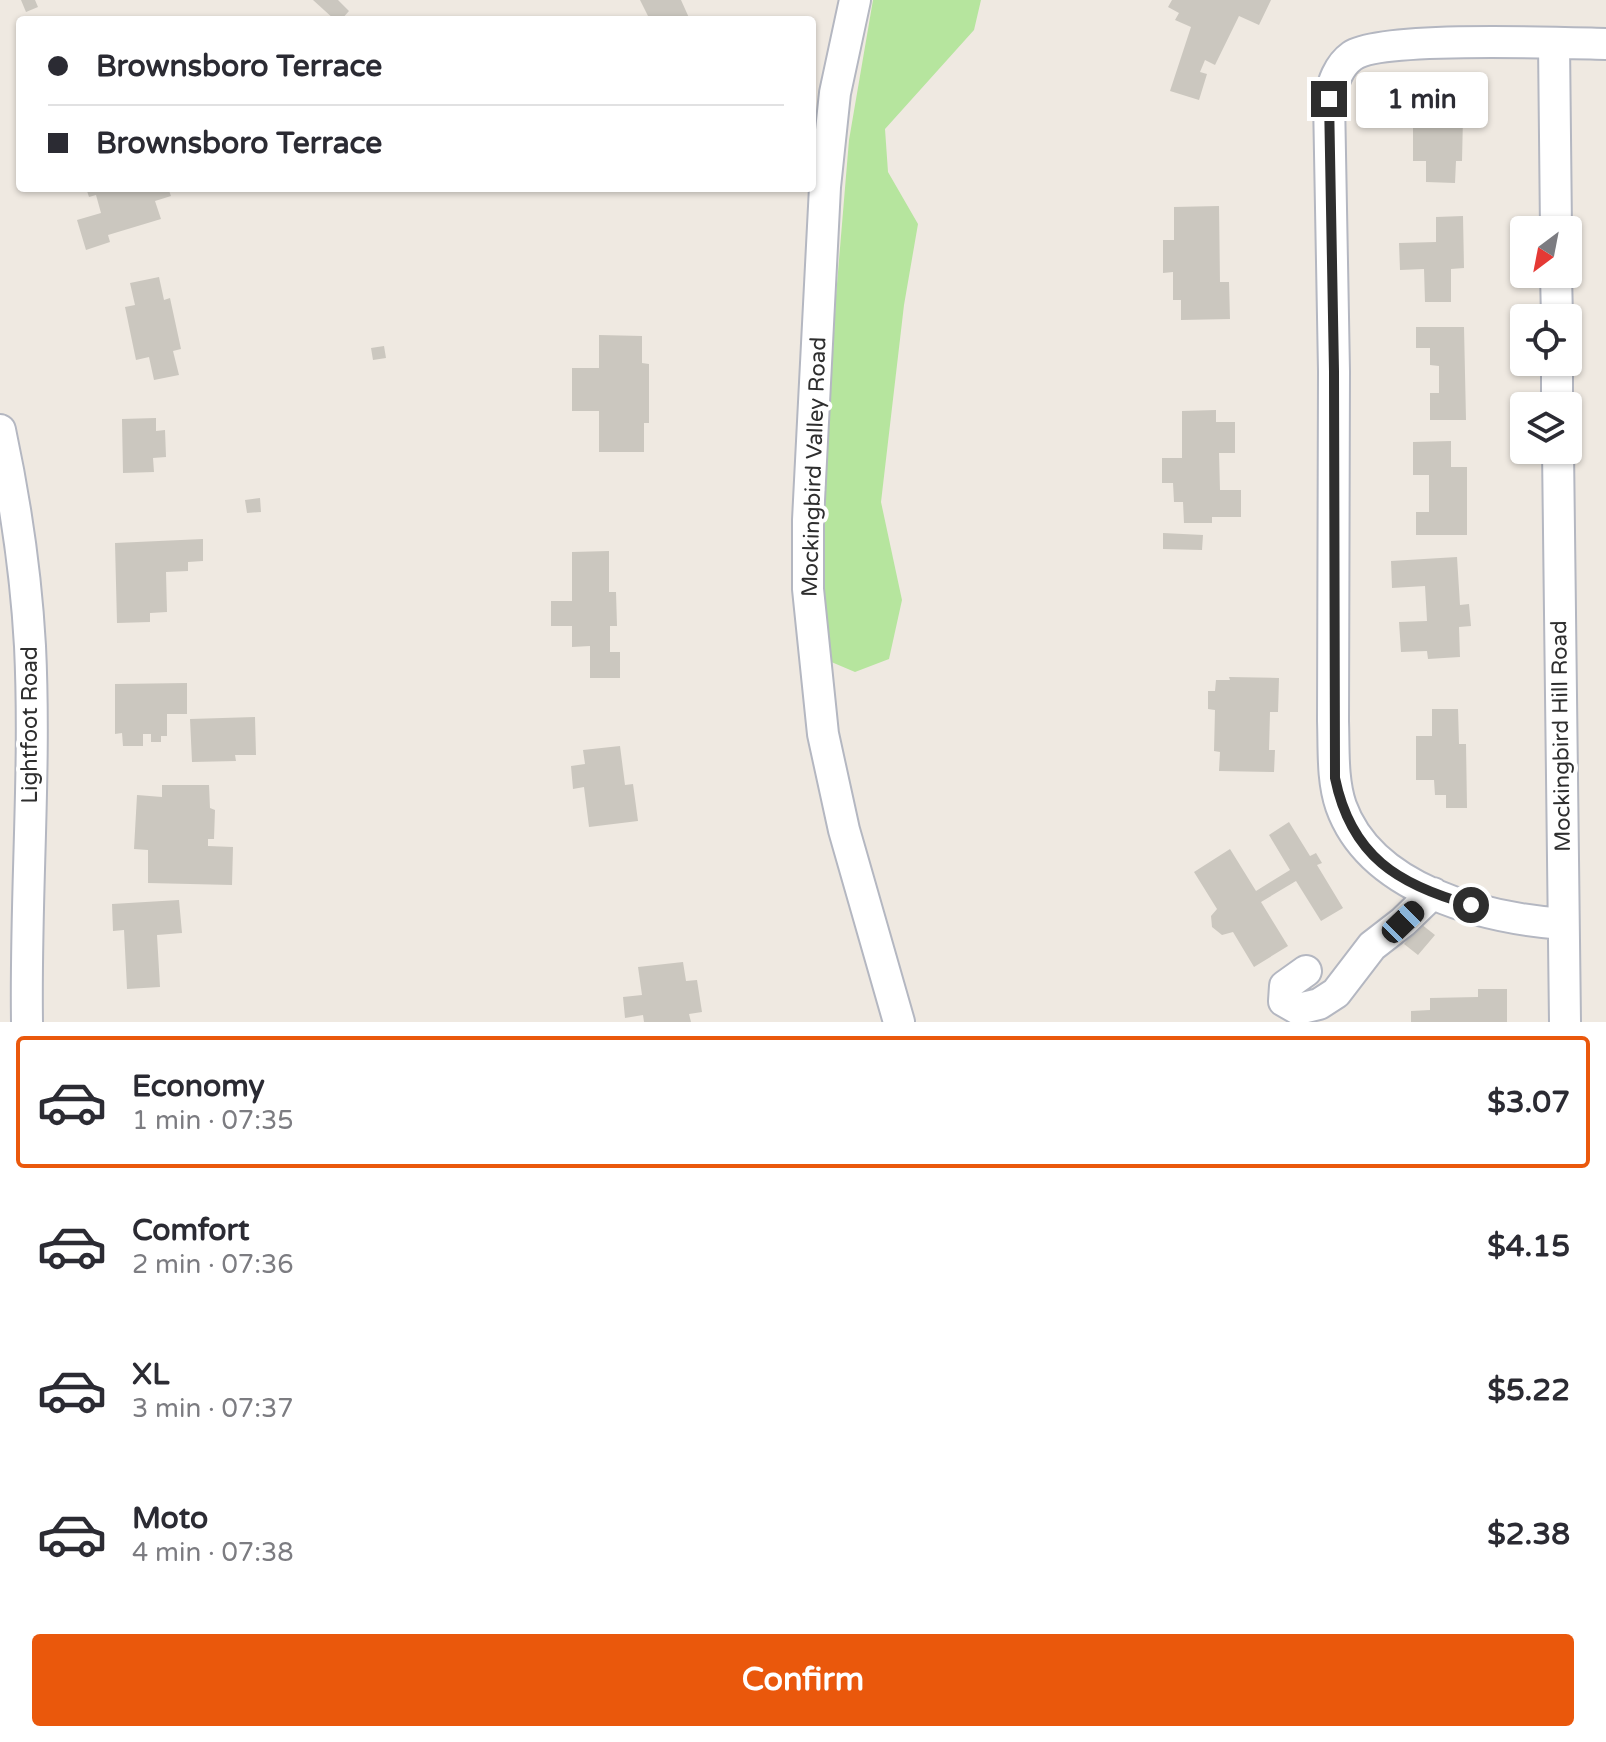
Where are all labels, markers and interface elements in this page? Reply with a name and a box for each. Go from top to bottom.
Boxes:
text: Brownsboro Terrace [96,48,382,85]
callout: 1 min [1357,71,1489,127]
route end [1311,81,1347,117]
text: 1 min [1387,84,1457,115]
text: Brownsboro Terrace [96,125,382,162]
north arrow [1510,216,1582,288]
map controls [1510,216,1582,464]
button: locate [1510,304,1582,376]
street label: Mockingbird Valley Road [796,336,832,598]
button: layers [1510,392,1582,464]
street label: Mockingbird Hill Road [1546,620,1576,852]
street label: Lightfoot Road [17,646,43,804]
route start [1453,887,1489,923]
car [1377,897,1429,947]
icon: car [36,1066,108,1138]
text: Economy [132,1068,265,1105]
text: $3.07 [1487,1084,1570,1121]
text: 1 min · 07:35 [132,1105,294,1136]
icon: car [36,1210,108,1282]
text: Comfort [132,1212,250,1249]
text: $4.15 [1487,1228,1570,1265]
text: 2 min · 07:36 [132,1249,294,1280]
icon: car [36,1354,108,1426]
text: XL [132,1356,169,1393]
text: $5.22 [1488,1372,1570,1409]
text: 3 min · 07:37 [132,1393,294,1424]
icon: car [36,1498,108,1570]
text: Moto [132,1500,208,1537]
text: $2.38 [1487,1516,1570,1553]
text: 4 min · 07:38 [132,1537,294,1568]
button: Confirm [32,1634,1574,1726]

